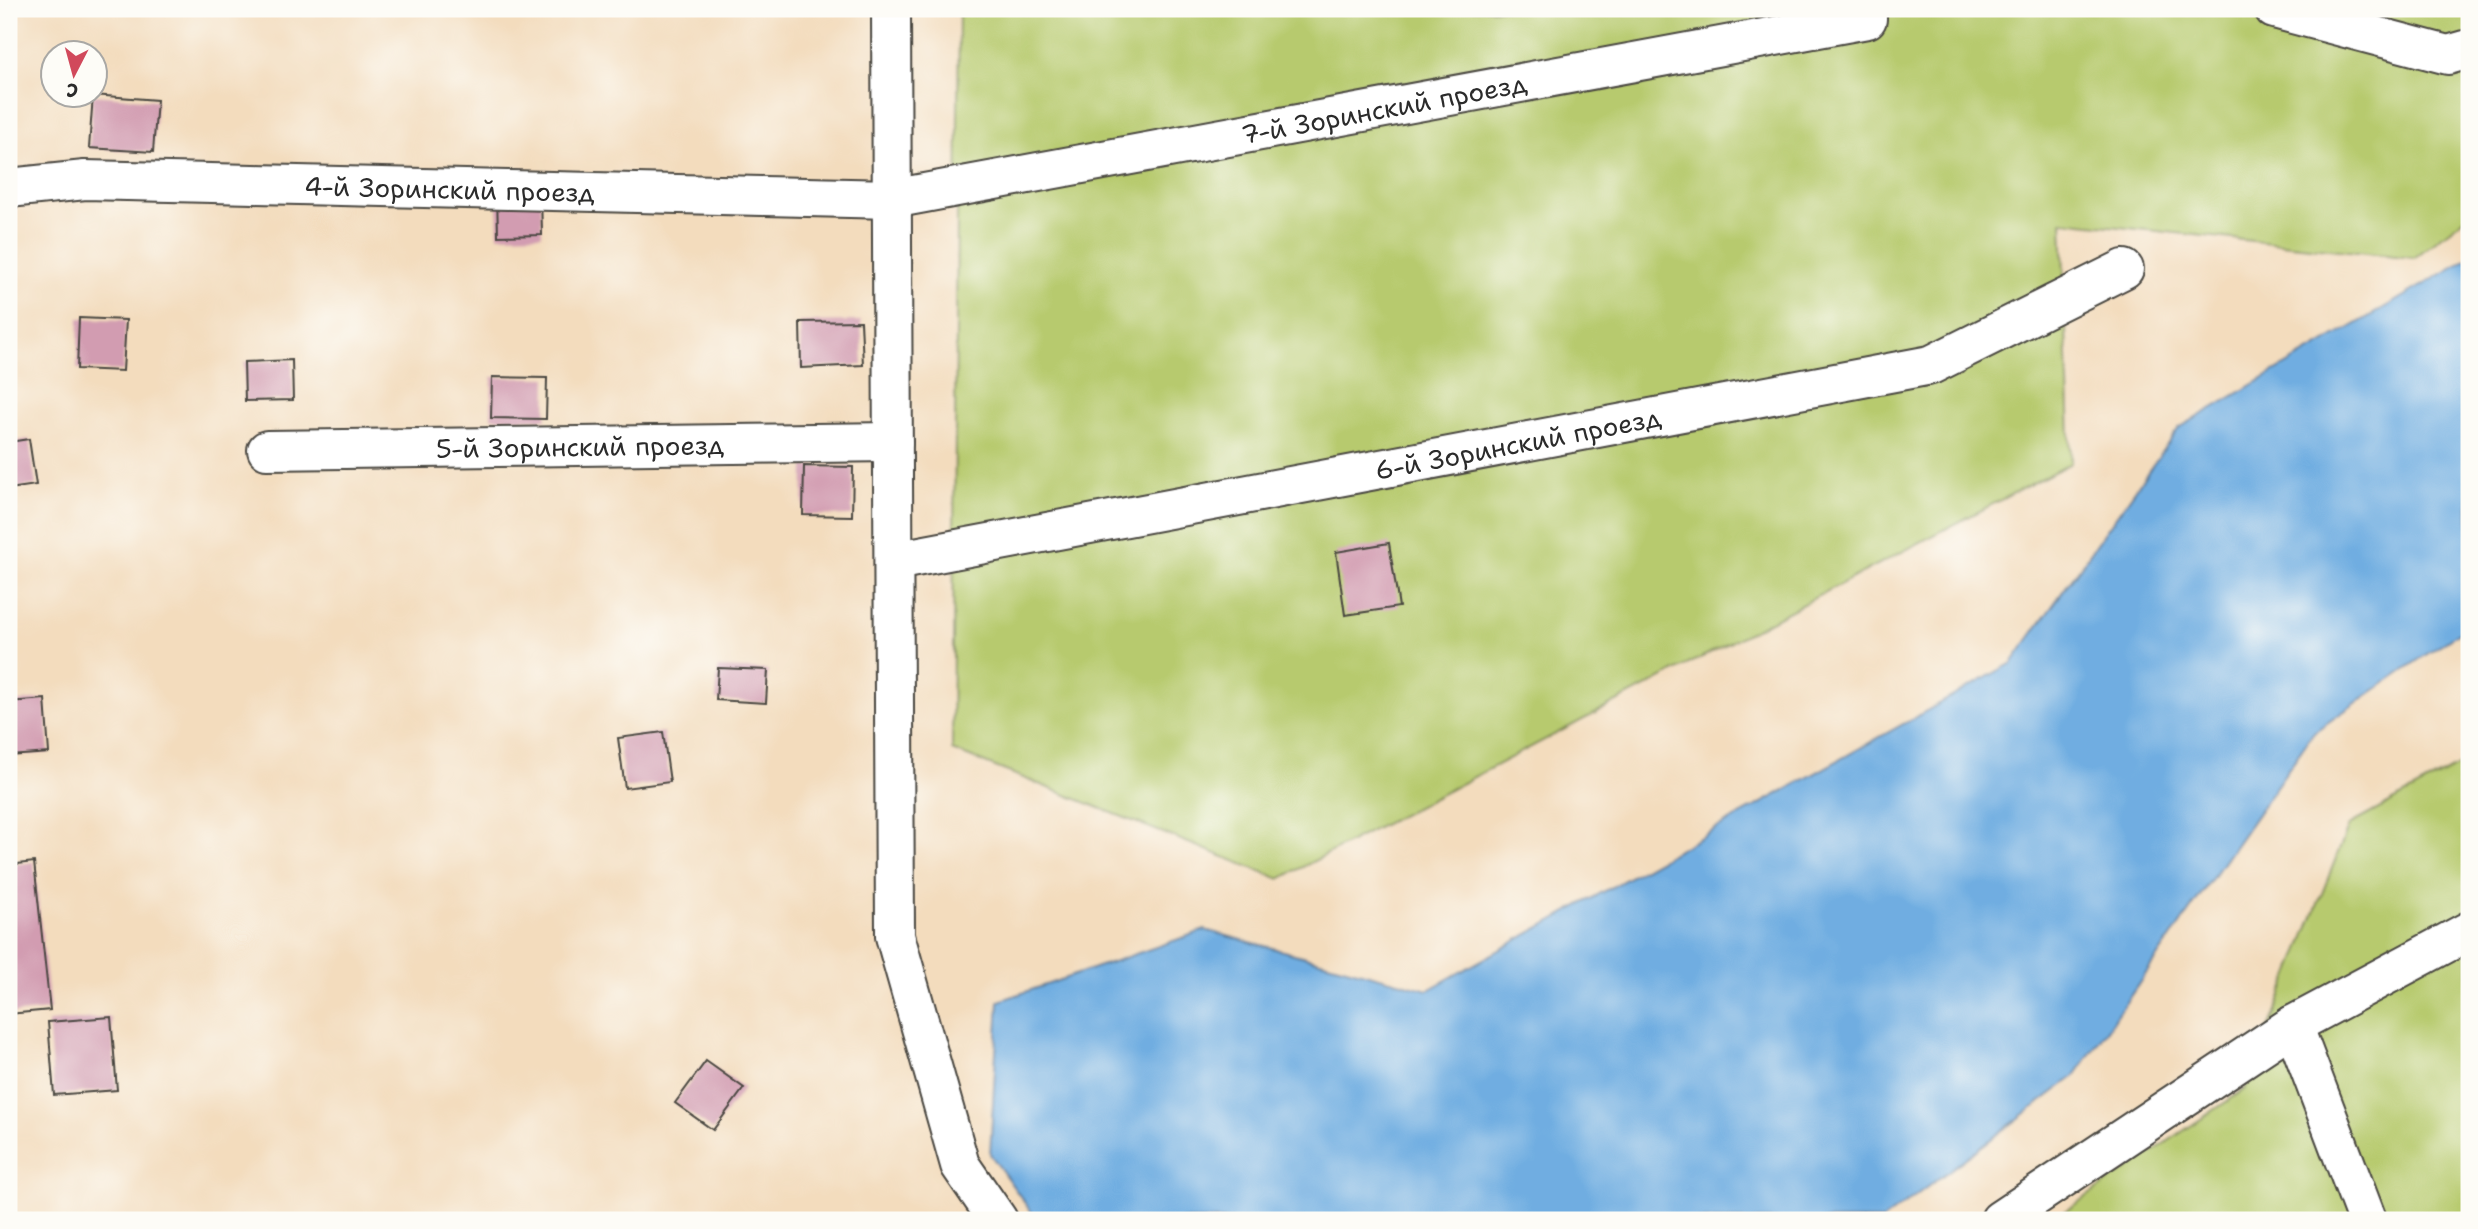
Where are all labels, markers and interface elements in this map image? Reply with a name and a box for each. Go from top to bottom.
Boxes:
north arrow [38,38,108,108]
street label: 7-й Зоринский проезд [1238,65,1530,152]
text: С [65,77,79,103]
street label: 4-й Зоринский проезд [304,168,596,210]
street label: 6-й Зоринский проезд [1372,399,1664,487]
street label: 5-й Зоринский проезд [436,427,725,465]

